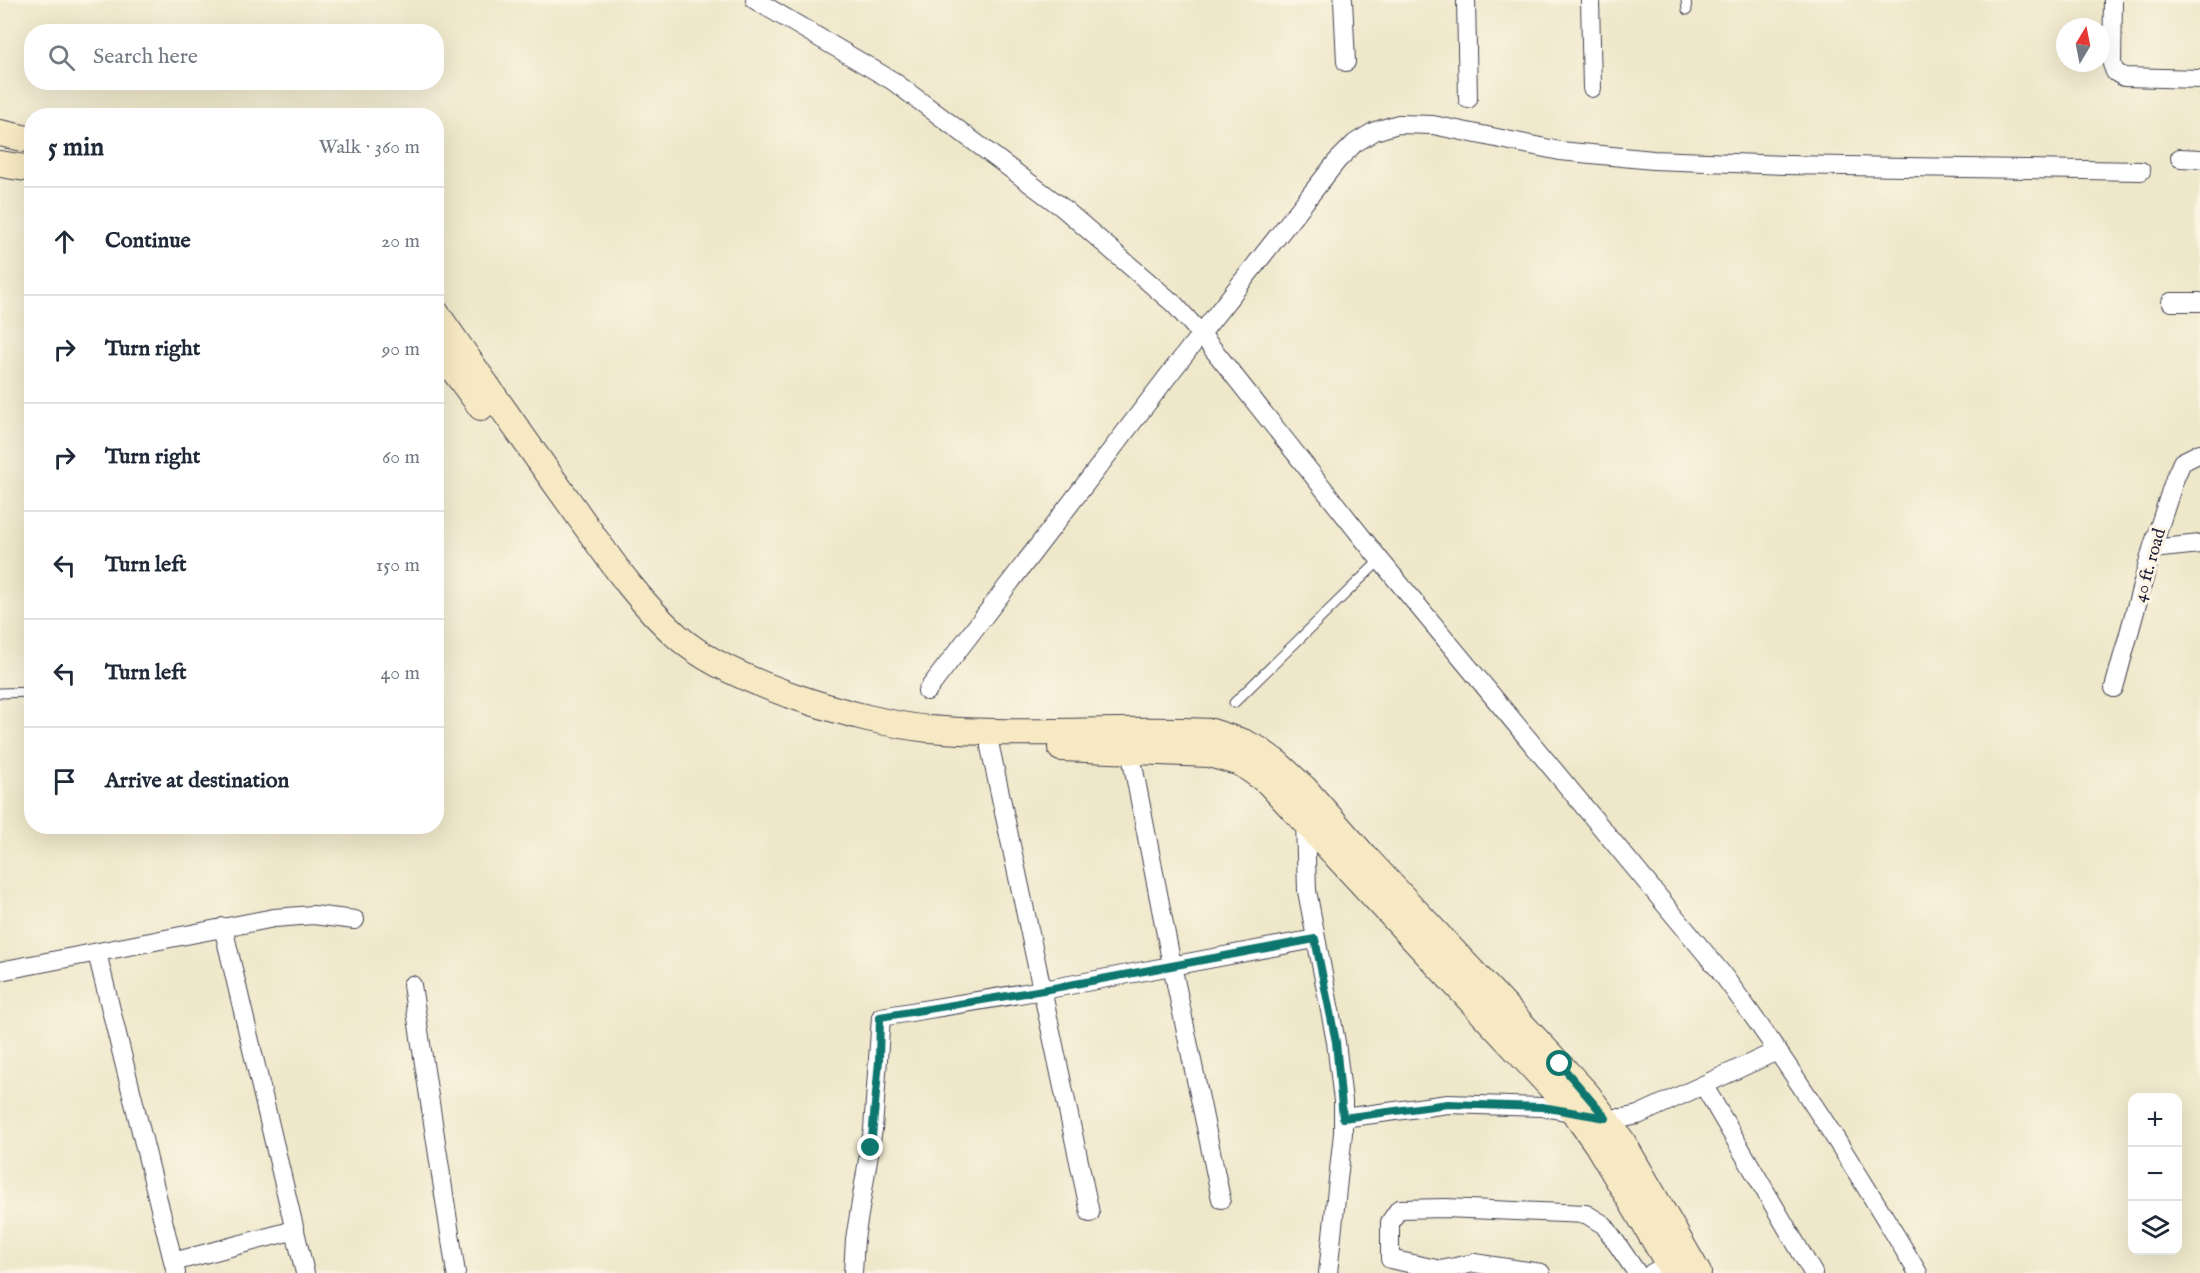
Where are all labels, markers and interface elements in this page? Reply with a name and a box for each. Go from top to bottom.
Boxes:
north arrow [2056,18,2110,72]
search box [24,24,444,90]
icon: search [45,41,78,74]
text: Search here [93,43,198,71]
text: 5 min [48,131,104,164]
text: Walk · 360 m [319,135,420,160]
icon: ahead [48,225,81,258]
text: Continue [105,227,191,255]
text: 20 m [381,229,420,254]
icon: right [48,333,81,366]
text: Turn right [105,335,200,363]
text: 90 m [382,337,420,362]
icon: right [48,441,81,474]
text: Turn right [105,443,200,471]
text: 60 m [382,445,420,470]
street label: 40 ft. road [2129,525,2172,605]
icon: left [48,549,81,582]
text: Turn left [105,551,187,579]
text: 150 m [376,553,420,578]
icon: left [48,657,81,690]
text: Turn left [105,659,187,687]
text: 40 m [381,661,420,686]
icon: arrive [48,765,81,798]
text: Arrive at destination [105,767,289,795]
route start [1546,1050,1572,1076]
map controls [2128,1093,2182,1255]
button: + [2128,1093,2182,1147]
route end [857,1134,883,1160]
button: − [2128,1147,2182,1201]
button: layers [2128,1201,2182,1255]

